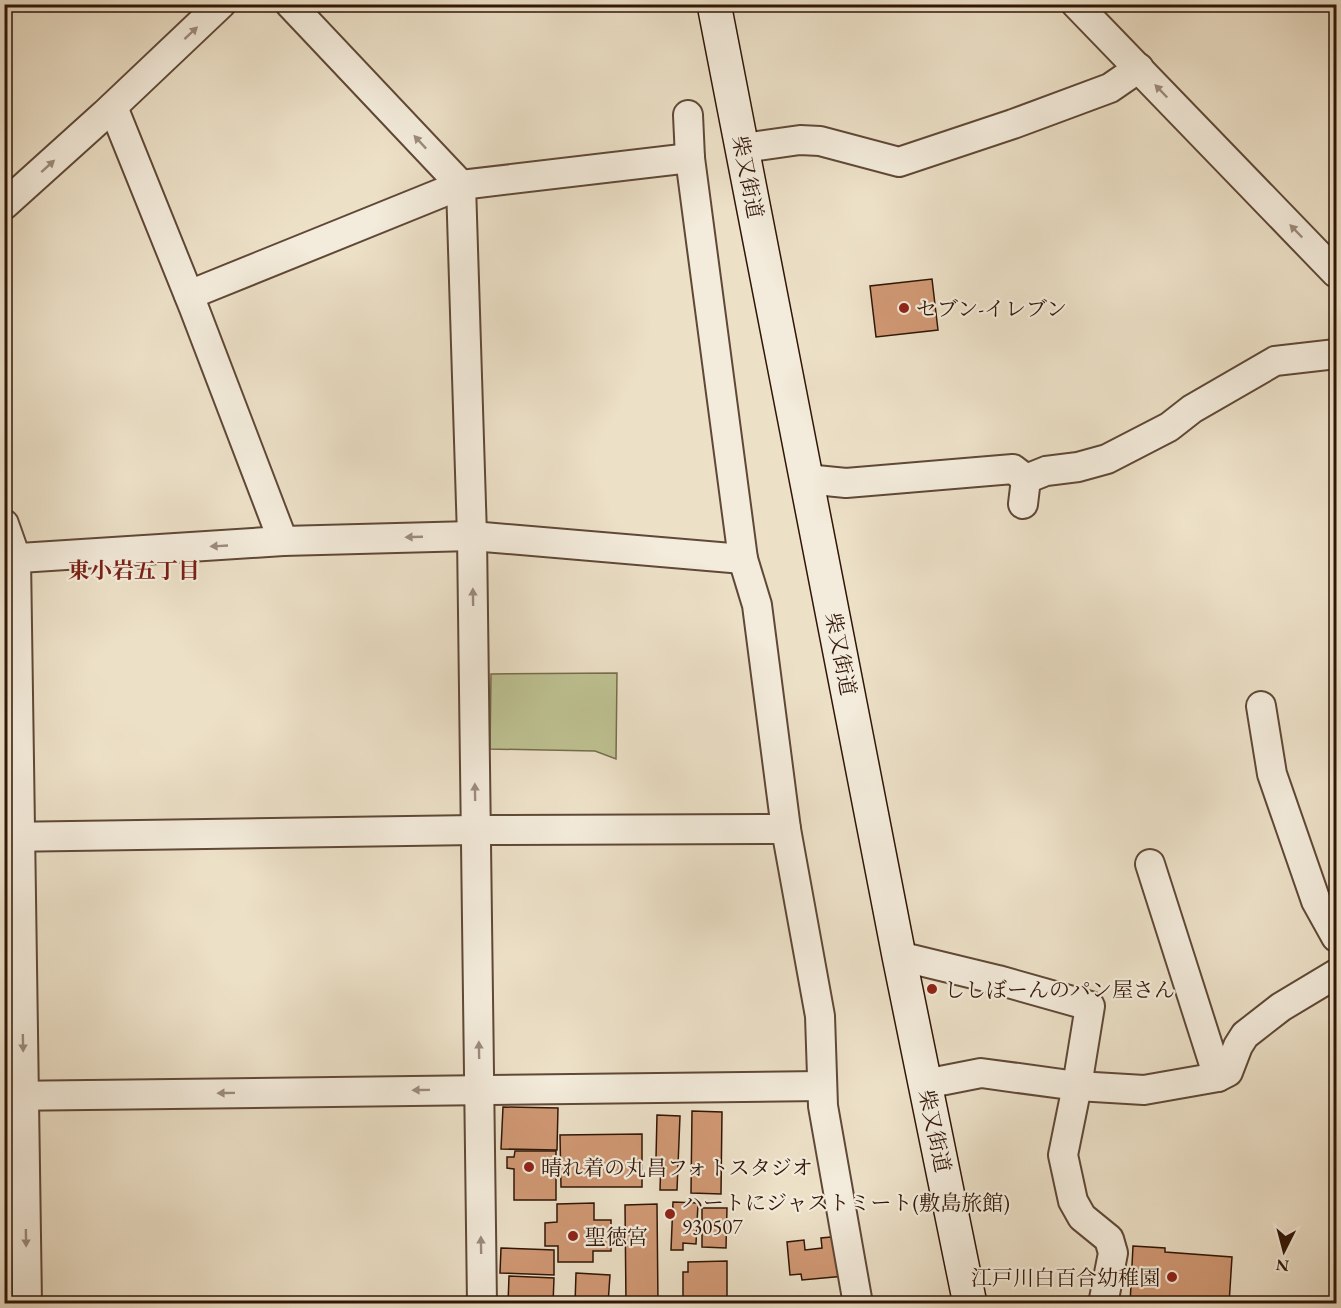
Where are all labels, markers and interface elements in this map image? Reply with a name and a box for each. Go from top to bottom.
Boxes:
one-way arrow [184,27,198,41]
one-way arrow [1154,83,1168,98]
street label: 柴又街道 [727,133,769,221]
one-way arrow [414,135,428,149]
one-way arrow [40,160,55,173]
one-way arrow [1289,224,1303,239]
place label: セブン-イレブン [916,295,1067,322]
marker: セブン-イレブン [897,301,911,315]
one-way arrow [404,532,423,542]
one-way arrow [209,541,228,550]
district label: 東小岩五丁目 [68,556,200,585]
one-way arrow [468,588,478,607]
street label: 柴又街道 [820,610,862,698]
one-way arrow [470,783,480,802]
place label: ししぼーんのパン屋さん [944,976,1175,1003]
marker: ししぼーんのパン屋さん [925,982,939,996]
one-way arrow [18,1033,28,1052]
one-way arrow [474,1041,484,1060]
one-way arrow [412,1086,431,1095]
street label: 柴又街道 [913,1087,957,1175]
one-way arrow [217,1088,236,1098]
place label: 晴れ着の丸昌フォトスタジオ [541,1154,813,1181]
marker: 晴れ着の丸昌フォトスタジオ [522,1160,536,1174]
place label: ハートにジャストミート(敷島旅館) 930507 [682,1189,1010,1240]
marker: ハートにジャストミート(敷島旅館) 930507 [663,1207,677,1221]
north arrow [1254,1221,1314,1281]
place label: 聖徳宮 [585,1223,648,1250]
one-way arrow [21,1228,31,1247]
marker: 聖徳宮 [566,1229,580,1243]
one-way arrow [476,1236,486,1255]
text: N [1275,1254,1290,1277]
place label: 江戸川白百合幼稚園 [971,1264,1160,1291]
marker: 江戸川白百合幼稚園 [1165,1270,1179,1284]

